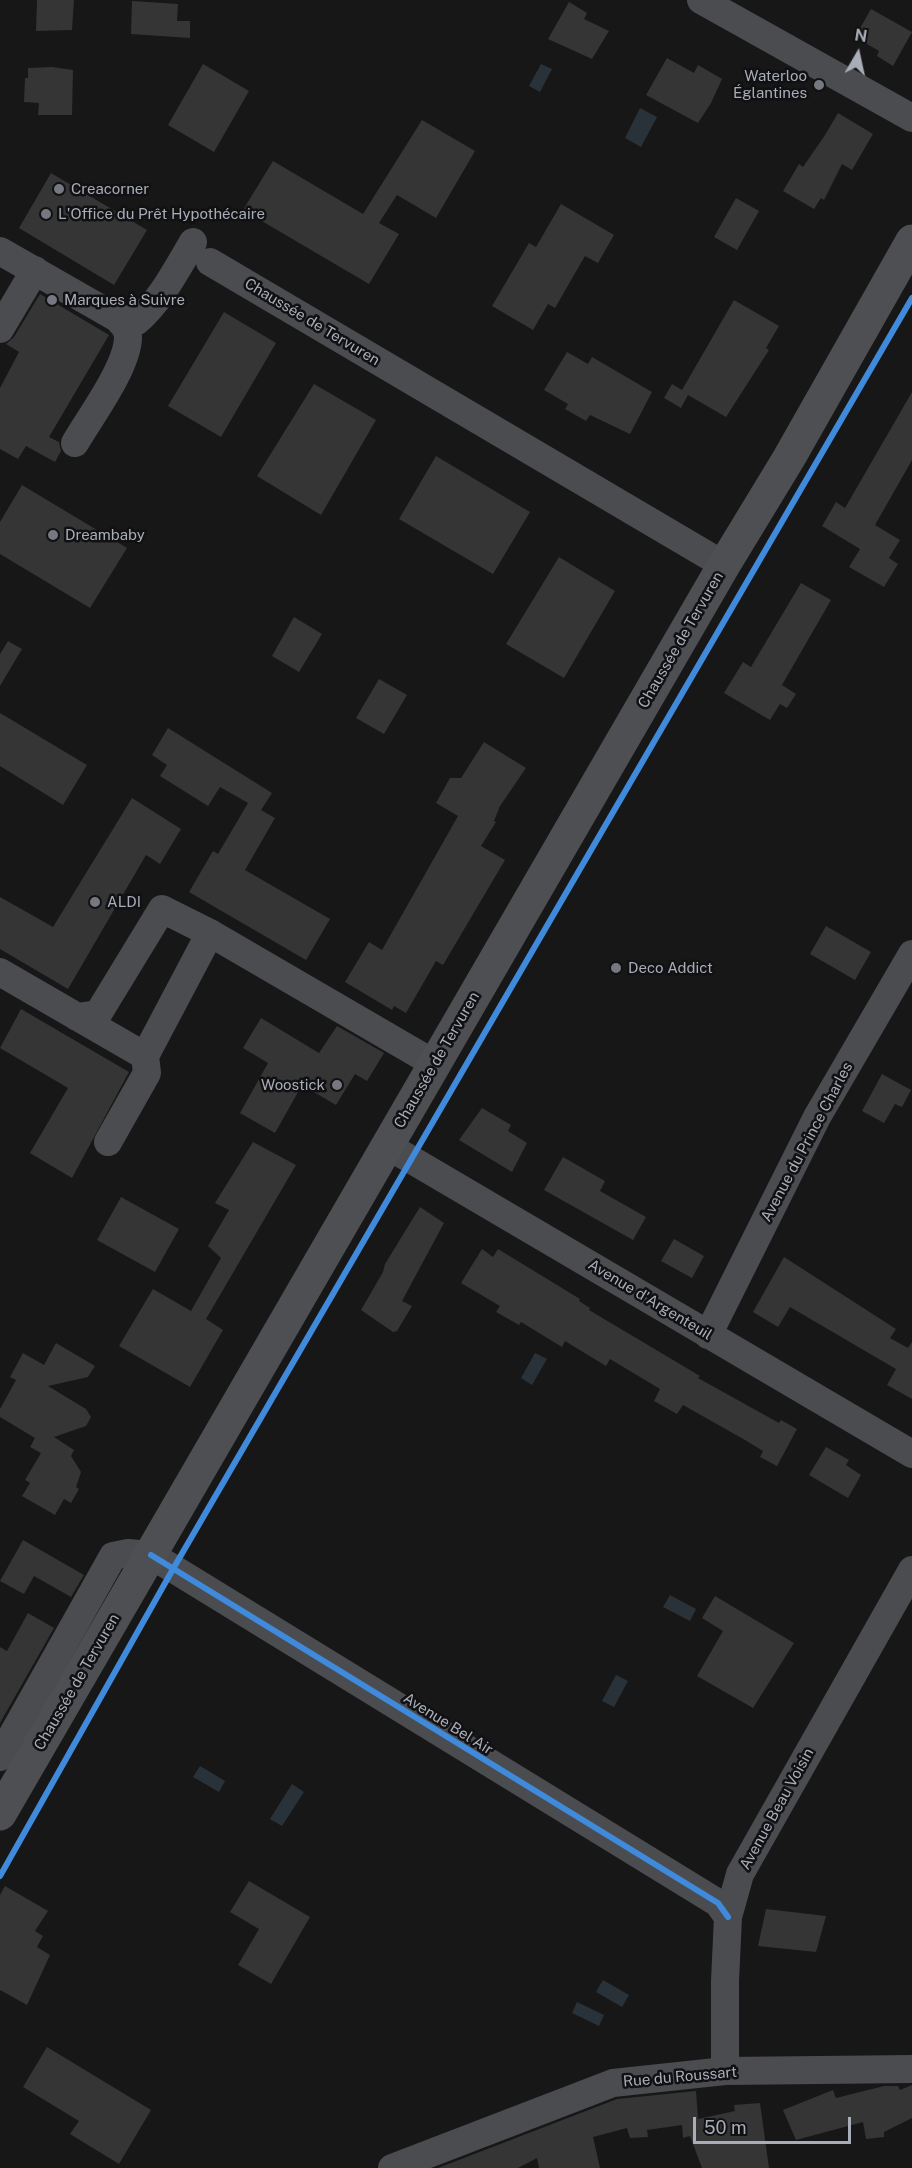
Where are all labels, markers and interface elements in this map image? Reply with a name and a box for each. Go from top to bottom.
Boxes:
north arrow [828,24,888,84]
text: N [853,25,869,46]
place label: Waterloo Églantines [733,67,807,102]
marker: Waterloo Églantines [812,78,826,92]
place label: Creacorner [71,180,149,198]
marker: Creacorner [52,182,66,196]
place label: L'Office du Prêt Hypothécaire [58,205,265,223]
marker: L'Office du Prêt Hypothécaire [39,207,53,221]
street label: Chaussée de Tervuren [241,274,383,370]
place label: Marques à Suivre [64,291,185,309]
marker: Marques à Suivre [45,293,59,307]
place label: Dreambaby [65,526,145,544]
marker: Dreambaby [46,528,60,542]
street label: Chaussée de Tervuren [635,569,727,711]
place label: ALDI [107,893,141,911]
marker: ALDI [88,895,102,909]
place label: Deco Addict [628,959,713,977]
marker: Deco Addict [609,961,623,975]
street label: Chaussée de Tervuren [391,989,483,1131]
street label: Avenue du Prince Charles [757,1059,857,1225]
place label: Woostick [261,1076,325,1094]
marker: Woostick [330,1078,344,1092]
street label: Avenue d'Argenteuil [585,1256,715,1344]
street label: Chaussée de Tervuren [31,1611,123,1753]
street label: Avenue Bel Air [400,1689,496,1759]
street label: Avenue Beau Voisin [736,1745,818,1873]
street label: Rue du Roussart [622,2063,738,2091]
scale bar [696,2105,854,2143]
text: 50 m [704,2117,747,2138]

